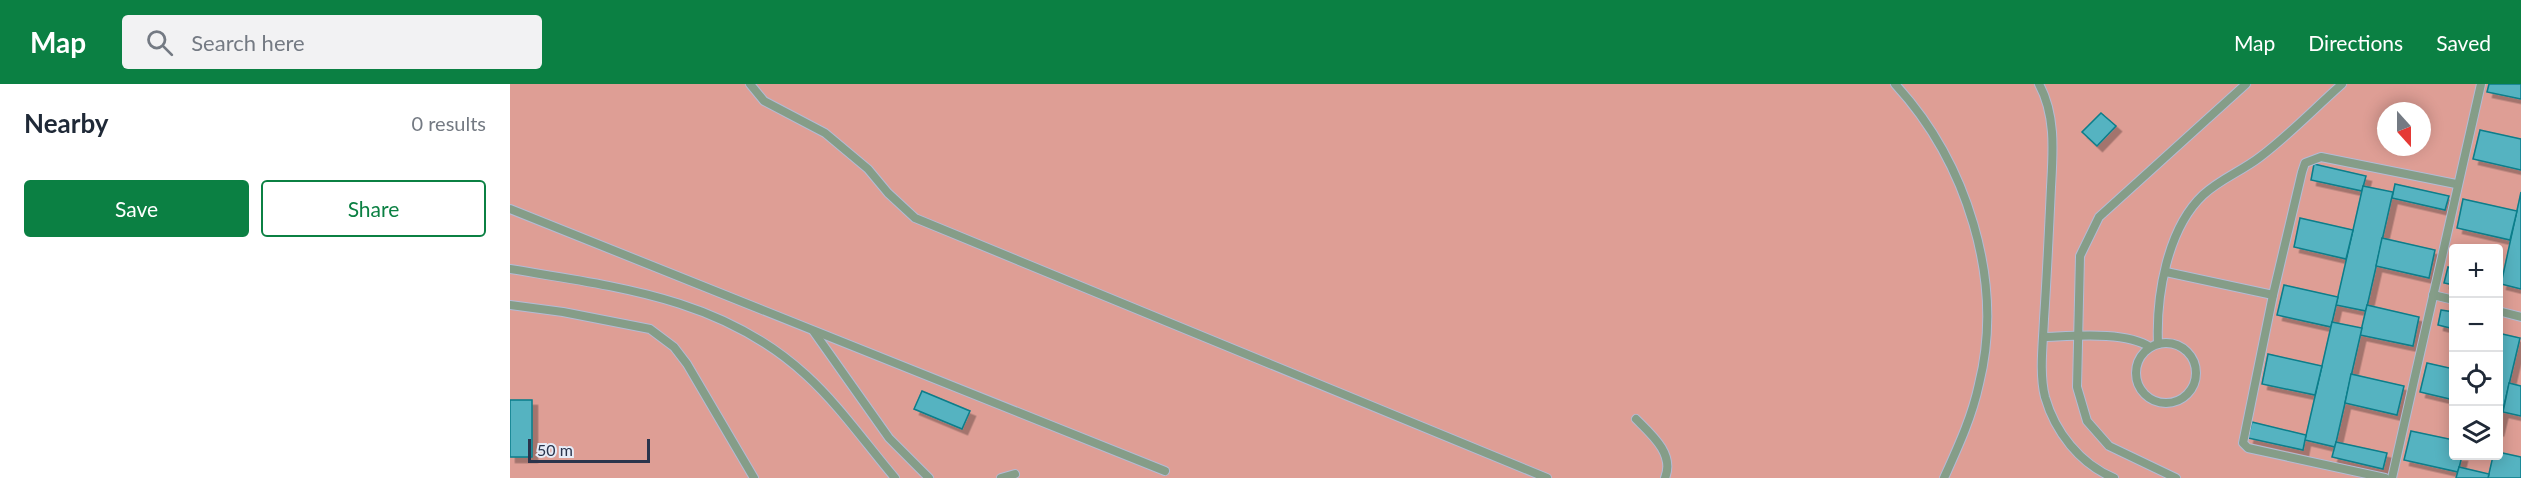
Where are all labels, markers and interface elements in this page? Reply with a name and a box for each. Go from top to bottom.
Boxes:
search box [122,15,542,69]
text: Map [30,25,86,59]
icon: search [143,26,176,59]
text: Search here [191,29,305,56]
text: Map [2234,30,2275,55]
text: Directions [2308,30,2403,55]
text: Saved [2436,30,2491,55]
north arrow [2377,102,2431,156]
text: Nearby [24,107,109,139]
text: 0 results [411,111,486,135]
button: Save [24,180,249,237]
button: Share [261,180,486,237]
map controls [2449,244,2503,460]
button: + [2449,244,2503,298]
button: − [2449,298,2503,352]
button: locate [2449,352,2503,406]
button: layers [2449,406,2503,460]
scale bar [528,436,650,464]
text: 50 m [537,440,573,459]

